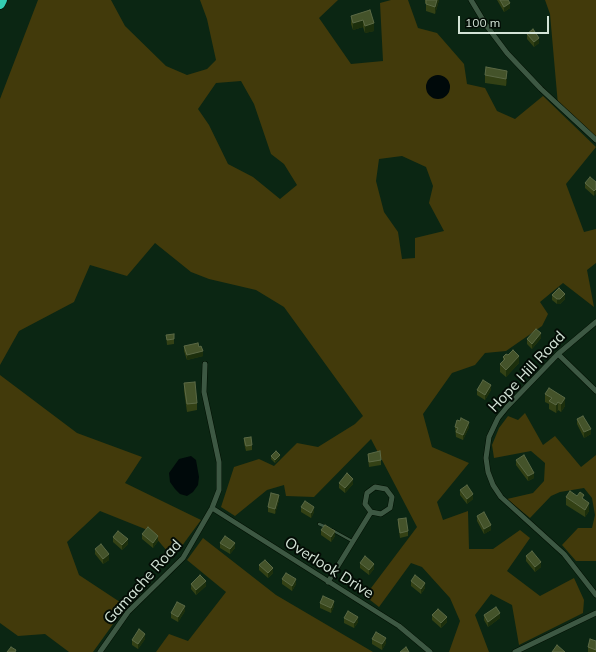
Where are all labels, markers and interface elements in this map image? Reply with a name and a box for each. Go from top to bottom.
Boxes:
scale bar [460,8,551,34]
text: 100 m [465,15,500,30]
street label: Hope Hill Road [485,328,569,416]
street label: Overlook Drive [281,533,377,603]
street label: Gamache Road [100,536,186,628]

